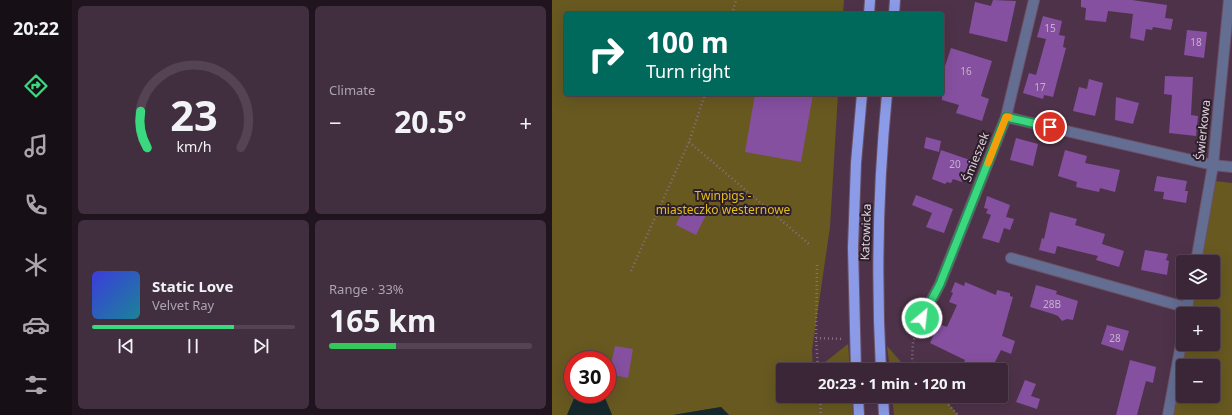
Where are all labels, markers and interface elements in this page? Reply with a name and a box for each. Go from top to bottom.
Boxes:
text: 20:22 [13,16,59,40]
house number: 15 [1044,21,1056,35]
text: 100 m [646,23,729,61]
icon: right [580,28,632,80]
house number: 18 [1190,35,1202,49]
text: Turn right [646,59,730,83]
house number: 16 [960,64,972,78]
icon: directions [22,72,50,100]
house number: 17 [1034,80,1046,94]
text: Climate [329,81,375,99]
text: 23 [170,87,217,143]
street label: Świerkowa [1191,99,1214,161]
text: 20.5° [394,101,467,142]
text: − [329,107,342,137]
text: + [519,107,532,137]
pin [1033,110,1067,144]
icon: arrive [1039,116,1061,138]
street label: Śmieszek [958,129,993,184]
icon: music [22,132,50,160]
text: km/h [176,136,211,155]
house number: 20 [949,157,961,171]
park label: Twinpigs - miasteczko westernowe [656,187,791,218]
icon: phone [22,191,50,219]
street label: Katowicka [856,203,875,261]
icon: climate [22,251,50,279]
map controls [1176,255,1220,403]
button: layers [1176,255,1220,299]
text: Static Love [152,276,233,296]
text: Range · 33% [329,280,404,298]
text: Velvet Ray [152,296,214,314]
position arrow [901,297,943,339]
house number: 28B [1043,297,1061,311]
text: 165 km [329,300,436,341]
button: + [1176,307,1220,351]
icon: car [22,311,50,339]
house number: 28 [1109,331,1121,345]
icon: previous [115,335,137,357]
icon: pause [182,335,204,357]
icon: next [250,335,272,357]
speed limit sign: 30 [564,351,616,403]
button: − [1176,359,1220,403]
icon: filters [22,371,50,399]
text: 20:23 · 1 min · 120 m [818,373,966,393]

